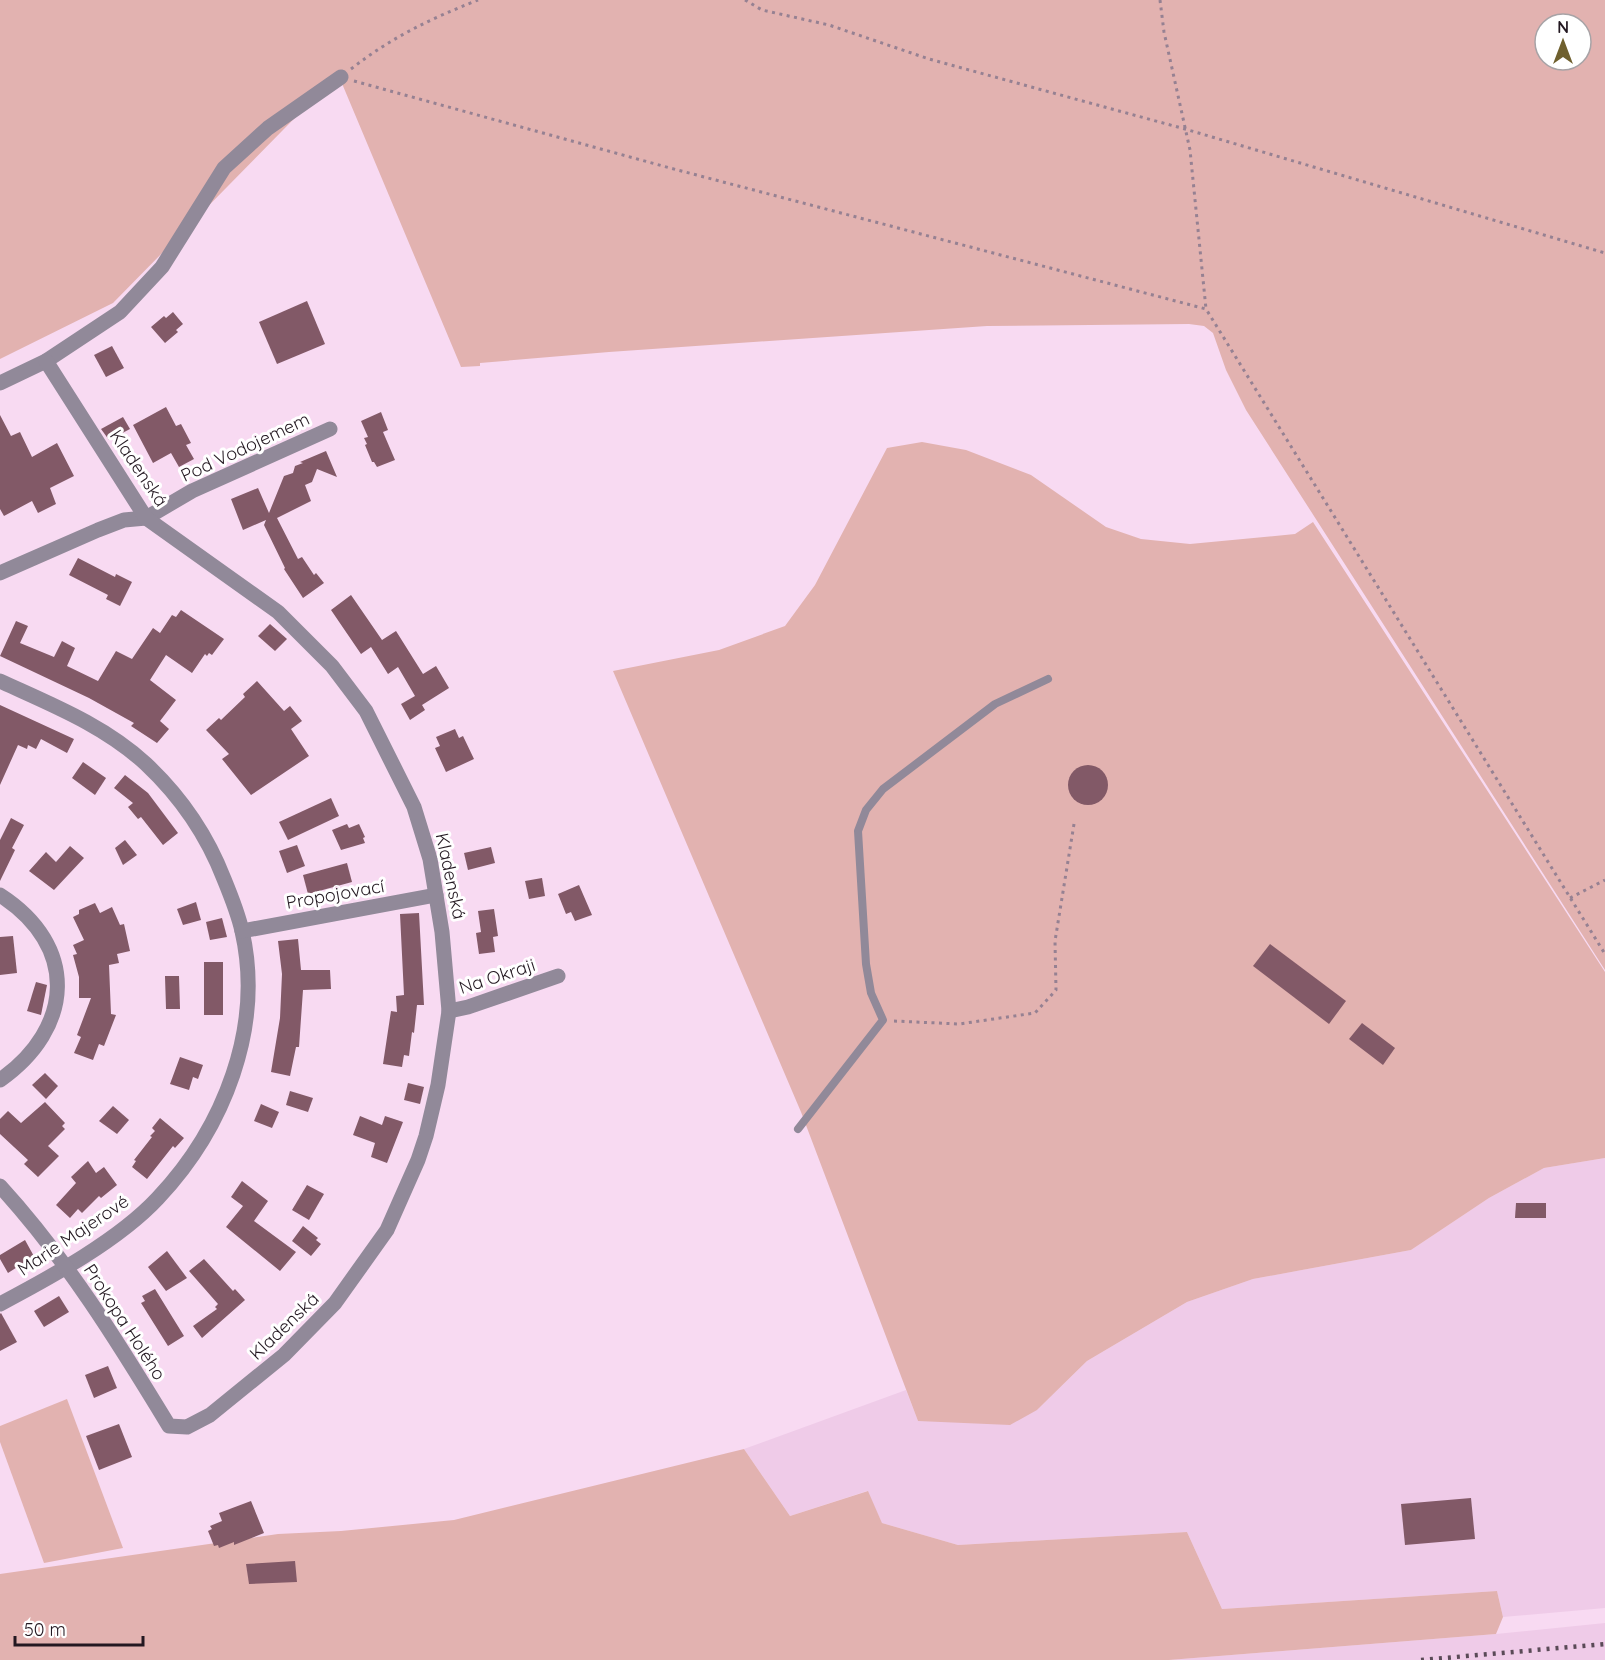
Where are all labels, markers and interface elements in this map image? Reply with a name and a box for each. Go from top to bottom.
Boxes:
north arrow [1533,12,1593,72]
text: N [1557,17,1569,37]
street label: Pod Vodojemem [177,407,313,487]
street label: Kladenská [105,425,173,511]
street label: Kladenská [431,831,471,921]
street label: Propojovací [284,874,386,914]
street label: Na Okraji [456,953,538,999]
street label: Marie Majerové [13,1189,133,1281]
street label: Prokopa Holého [79,1260,171,1384]
street label: Kladenská [245,1287,323,1365]
scale bar [15,1609,142,1647]
text: 50 m [24,1618,66,1641]

